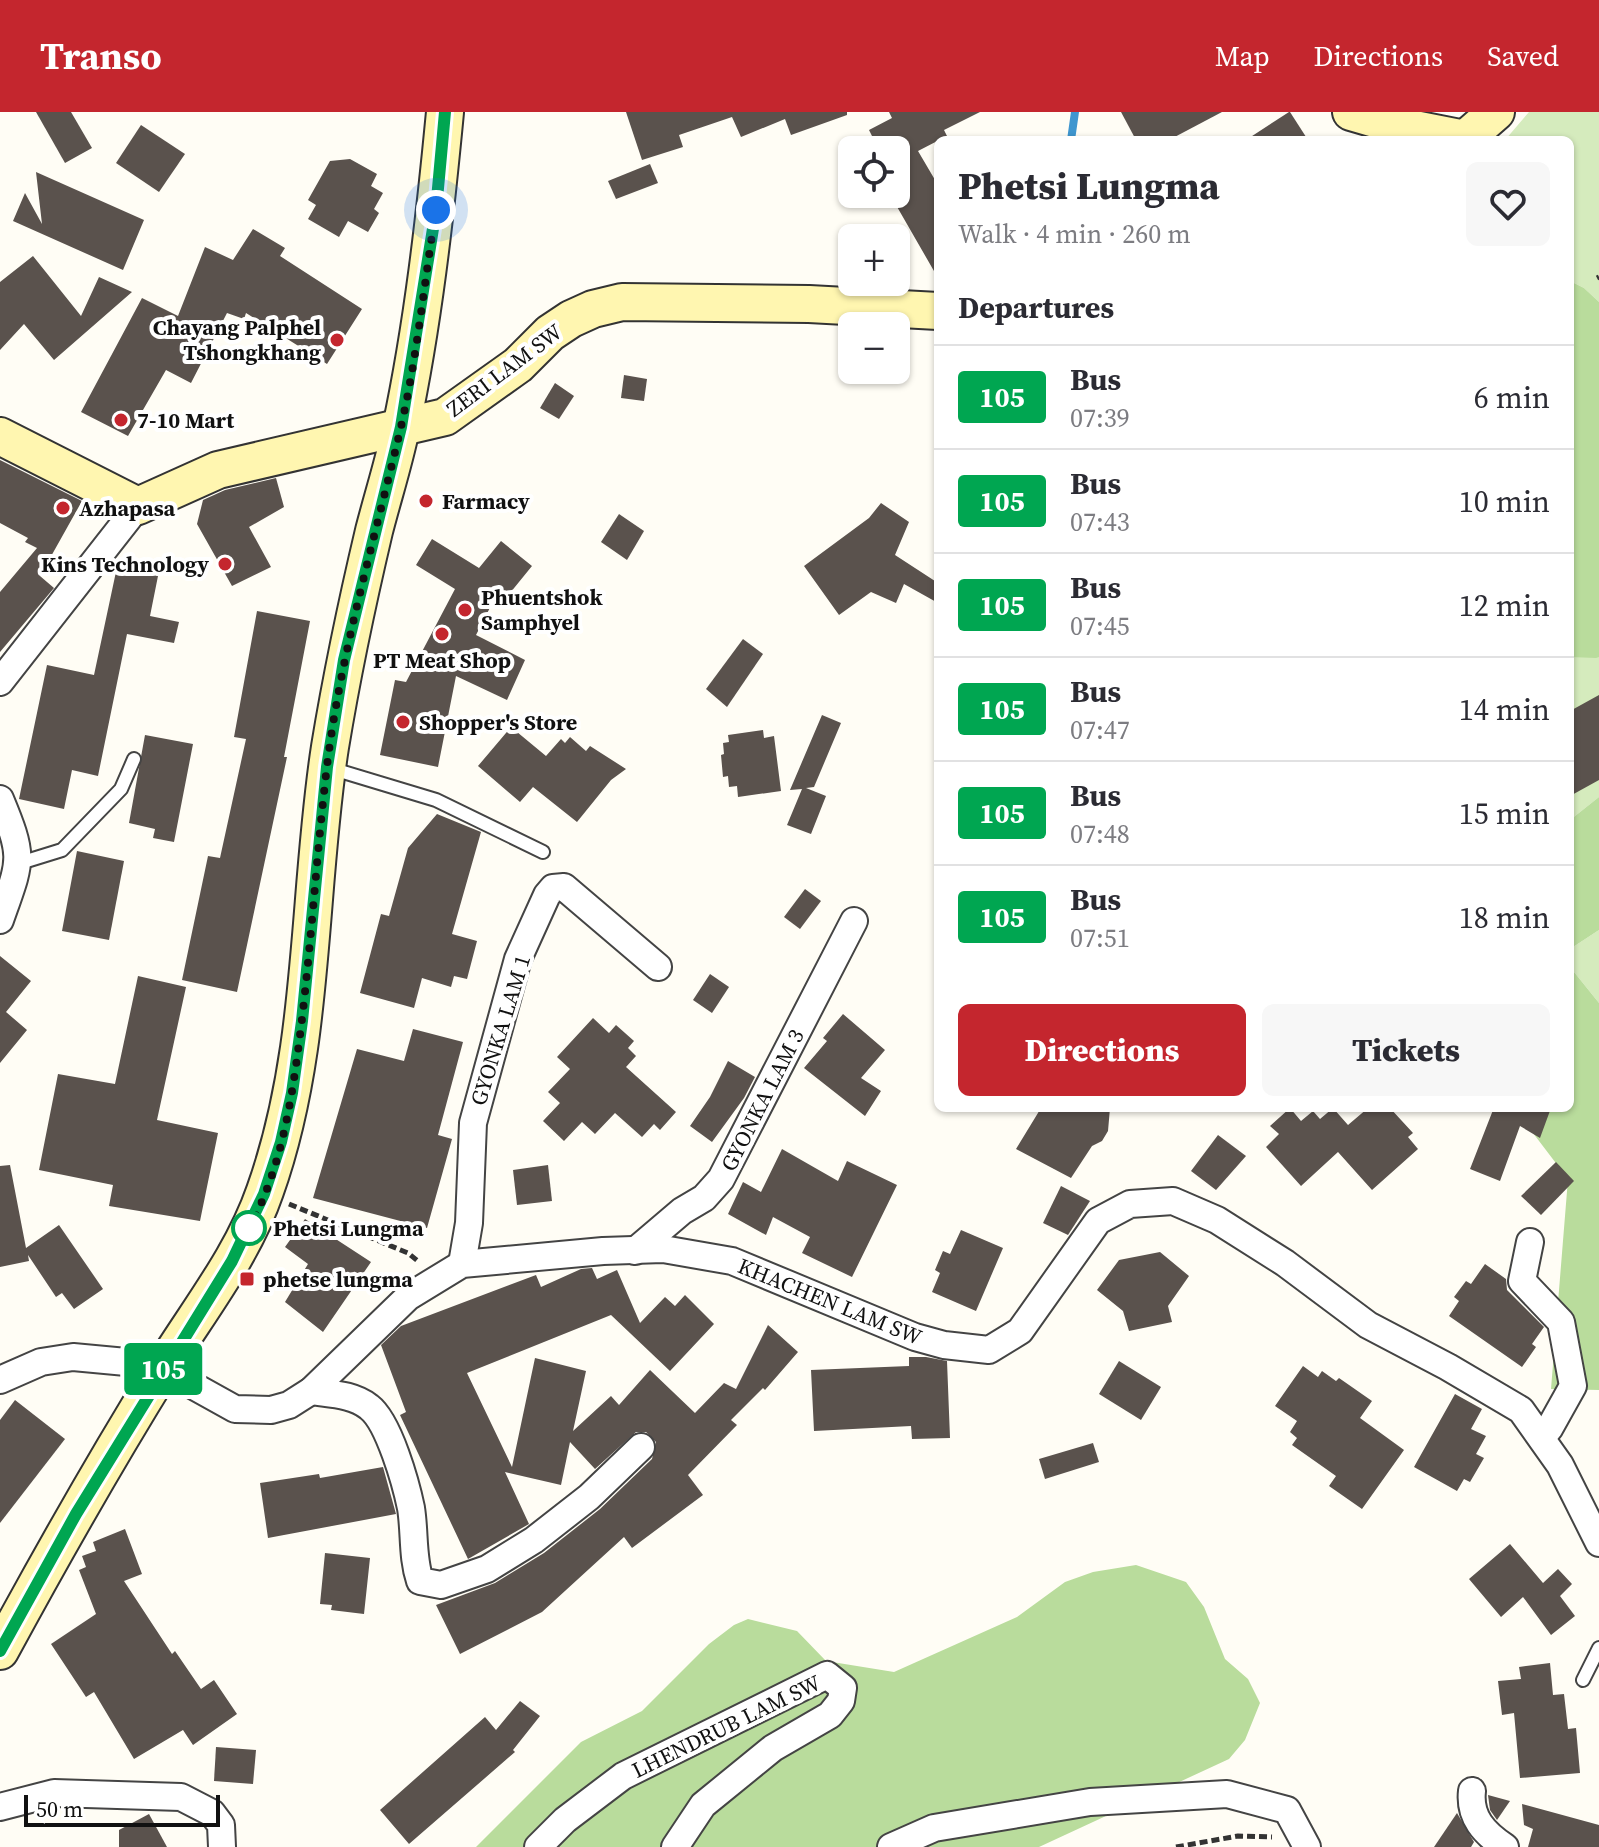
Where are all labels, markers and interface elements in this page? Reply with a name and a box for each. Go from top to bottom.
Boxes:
text: Transo [40,30,162,82]
text: Map [1215,37,1270,75]
text: Directions [1314,37,1443,75]
text: Saved [1487,37,1559,75]
map controls [838,136,910,384]
button: locate [838,136,910,208]
text: Phetsi Lungma [958,160,1220,212]
button: heart [1466,162,1550,246]
your location [416,190,456,230]
text: Walk · 4 min · 260 m [958,216,1191,252]
button: + [838,224,910,296]
text: Departures [958,287,1114,328]
place label: Chayang Palphel Tshongkhang [153,312,321,367]
button: − [838,312,910,384]
street label: ZERI LAM SW [440,317,568,423]
marker: Chayang Palphel Tshongkhang [328,331,346,349]
text: Bus [1070,359,1121,400]
text: 6 min [1474,377,1550,418]
text: 105 [979,378,1025,416]
text: 07:39 [1070,400,1130,436]
place label: 7-10 Mart [137,405,235,435]
marker: 7-10 Mart [112,411,130,429]
text: Bus [1070,463,1121,504]
text: 10 min [1459,481,1550,522]
text: 105 [979,482,1025,520]
place label: Farmacy [442,486,530,516]
marker: Farmacy [417,492,435,510]
place label: Azhapasa [79,493,176,523]
marker: Azhapasa [54,499,72,517]
text: 07:43 [1070,504,1130,540]
place label: Kins Technology [41,549,209,579]
marker: Kins Technology [216,555,234,573]
text: Bus [1070,567,1121,608]
place label: Phuentshok Samphyel [481,582,603,637]
text: 12 min [1459,585,1550,626]
text: 105 [979,586,1025,624]
marker: Phuentshok Samphyel [456,601,474,619]
text: 07:45 [1070,608,1130,644]
marker: PT Meat Shop [433,625,451,643]
place label: PT Meat Shop [373,645,511,675]
text: Bus [1070,671,1121,712]
text: 14 min [1459,689,1550,730]
text: 105 [979,690,1025,728]
place label: Shopper's Store [419,707,577,737]
text: 07:47 [1070,712,1130,748]
marker: Shopper's Store [394,713,412,731]
text: Bus [1070,775,1121,816]
text: 15 min [1459,793,1550,834]
text: 105 [979,794,1025,832]
text: 07:48 [1070,816,1130,852]
text: Bus [1070,879,1121,920]
text: 18 min [1459,897,1550,938]
text: 105 [979,898,1025,936]
text: 07:51 [1070,920,1130,956]
street label: GYONKA LAM 1 [463,951,537,1109]
button: Directions [958,1004,1246,1096]
button: Tickets [1262,1004,1550,1096]
street label: GYONKA LAM 3 [713,1024,811,1176]
marker: Phetsi Lungma [232,1211,266,1245]
place label: Phetsi Lungma [273,1213,424,1243]
street label: KHACHEN LAM SW [734,1250,926,1352]
place label: phetse lungma [263,1264,413,1294]
marker: phetse lungma [238,1270,256,1288]
line badge: 105 [117,1343,209,1395]
text: 105 [140,1350,186,1388]
street label: LHENDRUB LAM SW [627,1667,825,1785]
scale bar [24,1791,220,1827]
text: 50 m [36,1794,83,1824]

